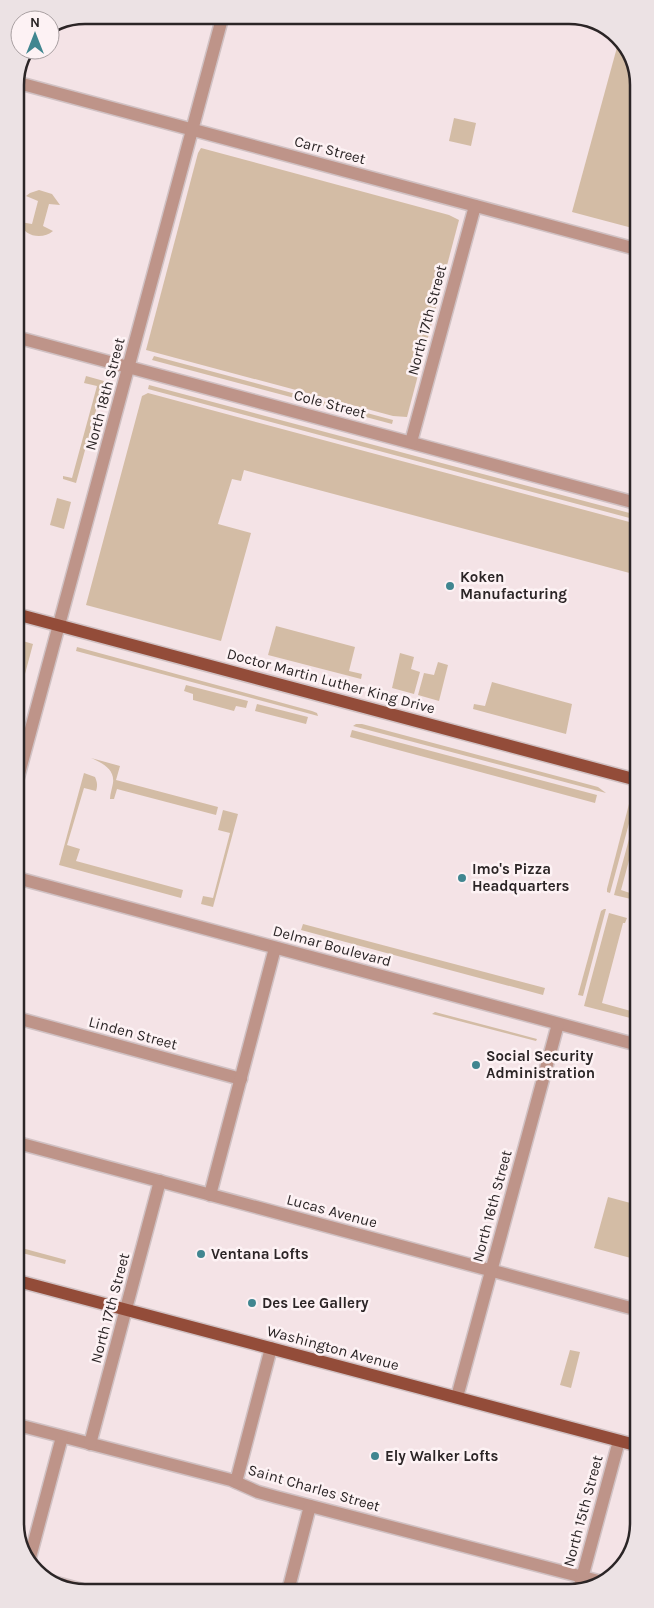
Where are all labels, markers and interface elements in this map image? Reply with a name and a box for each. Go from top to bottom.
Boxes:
north arrow [10,10,60,60]
text: N [30,14,40,31]
street label: Carr Street [292,132,368,168]
street label: North 17th Street [404,262,450,377]
street label: North 18th Street [81,335,129,452]
street label: Cole Street [292,386,368,422]
place label: Koken Manufacturing [460,568,567,603]
marker: Koken Manufacturing [444,580,456,592]
street label: Doctor Martin Luther King Drive [225,644,437,718]
place label: Imo's Pizza Headquarters [472,860,569,895]
marker: Imo's Pizza Headquarters [456,872,468,884]
street label: Delmar Boulevard [271,922,393,970]
street label: Linden Street [87,1013,180,1054]
place label: Social Security Administration [486,1047,595,1082]
marker: Social Security Administration [470,1059,482,1071]
street label: North 16th Street [468,1148,516,1264]
street label: Lucas Avenue [285,1190,379,1232]
place label: Ventana Lofts [211,1245,309,1263]
marker: Ventana Lofts [195,1248,207,1260]
street label: North 17th Street [87,1250,133,1365]
place label: Des Lee Gallery [262,1294,369,1312]
marker: Des Lee Gallery [246,1297,258,1309]
street label: Washington Avenue [265,1322,401,1374]
place label: Ely Walker Lofts [385,1447,498,1465]
marker: Ely Walker Lofts [369,1450,381,1462]
street label: North 15th Street [559,1453,607,1569]
street label: Saint Charles Street [246,1461,382,1516]

